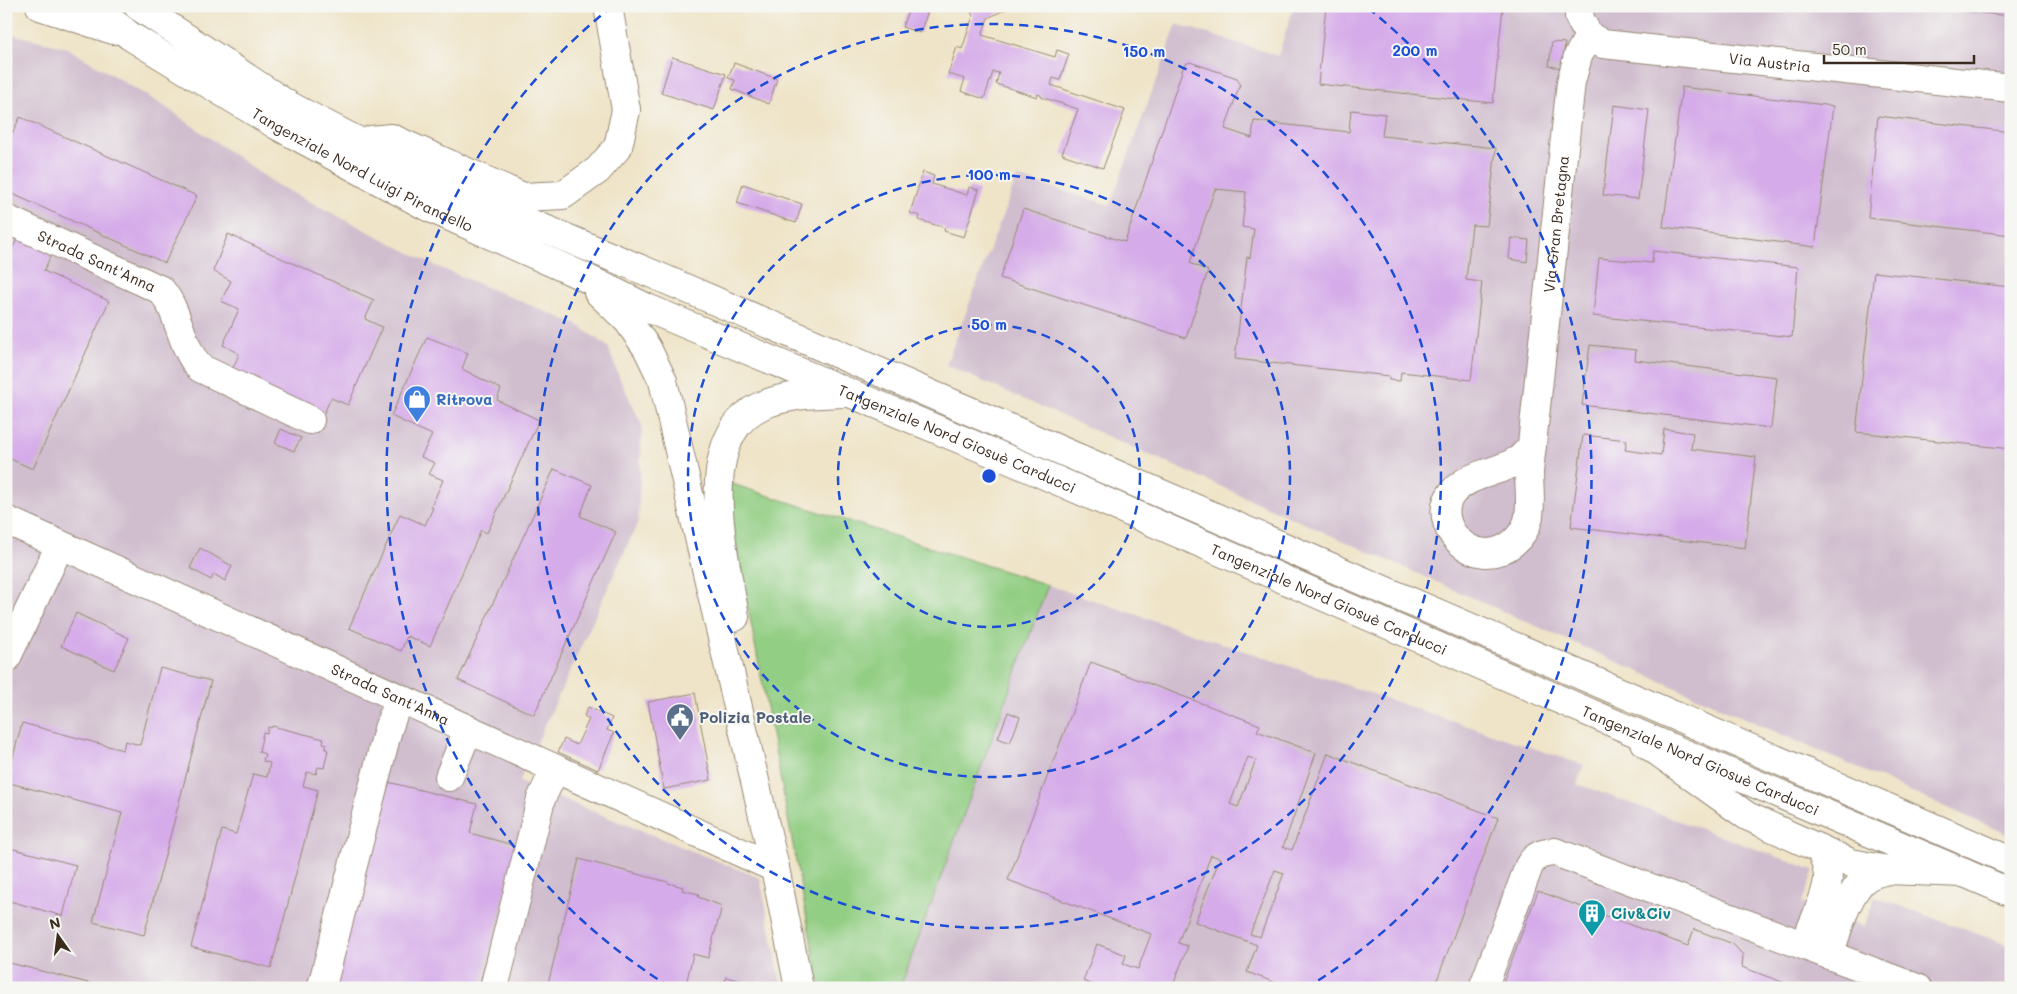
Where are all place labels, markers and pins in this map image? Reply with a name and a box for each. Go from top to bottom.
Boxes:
shop icon: Ritrova [402,384,432,423]
place label: Ritrova [436,389,492,409]
centre of rings [980,467,998,485]
public building icon: Polizia Postale [665,702,695,741]
place label: Polizia Postale [699,707,811,727]
building icon: Civ&Civ [1577,898,1607,937]
place label: Civ&Civ [1611,903,1671,923]

